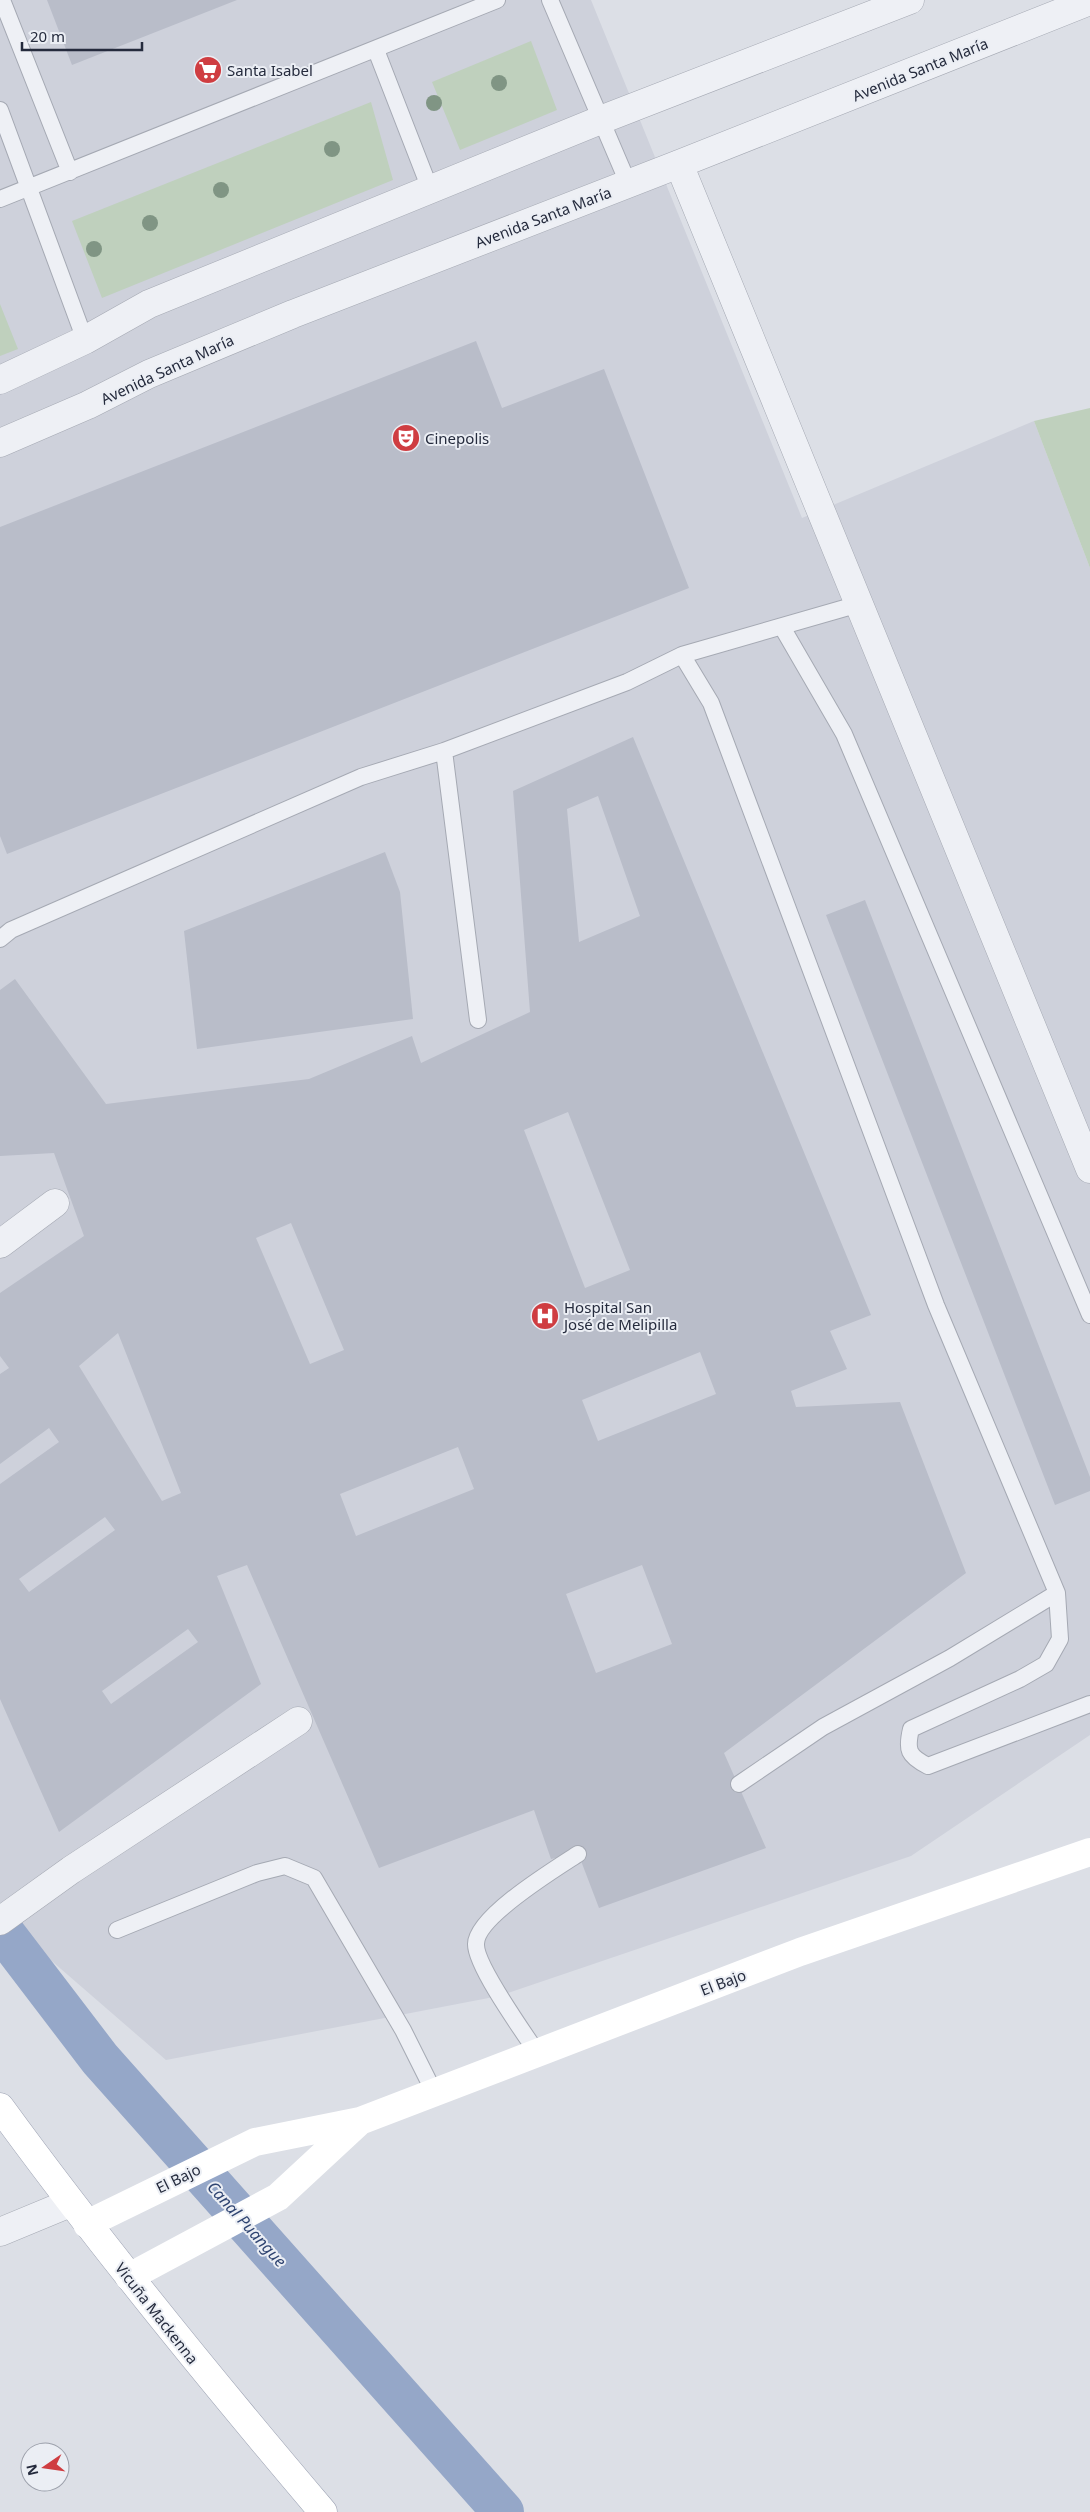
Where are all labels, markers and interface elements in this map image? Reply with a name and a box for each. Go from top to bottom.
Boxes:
scale bar [22,20,142,52]
text: 20 m [30,26,65,46]
street label: Avenida Santa María [849,33,991,105]
supermarket icon: Santa Isabel [193,55,223,85]
place label: Santa Isabel [227,60,313,80]
street label: Avenida Santa María [472,182,614,252]
street label: Avenida Santa María [97,329,237,409]
theatre icon: Cinepolis [391,423,421,453]
place label: Cinepolis [425,428,489,448]
place label: Hospital San José de Melipilla [562,1297,677,1334]
hospital icon: Hospital San José de Melipilla [530,1301,560,1331]
street label: El Bajo [697,1964,749,2000]
street label: El Bajo [152,2159,204,2197]
water label: Canal Puangue [203,2176,291,2272]
street label: Vicuña Mackenna [111,2258,203,2368]
north arrow [20,2442,70,2492]
text: N [21,2462,42,2478]

